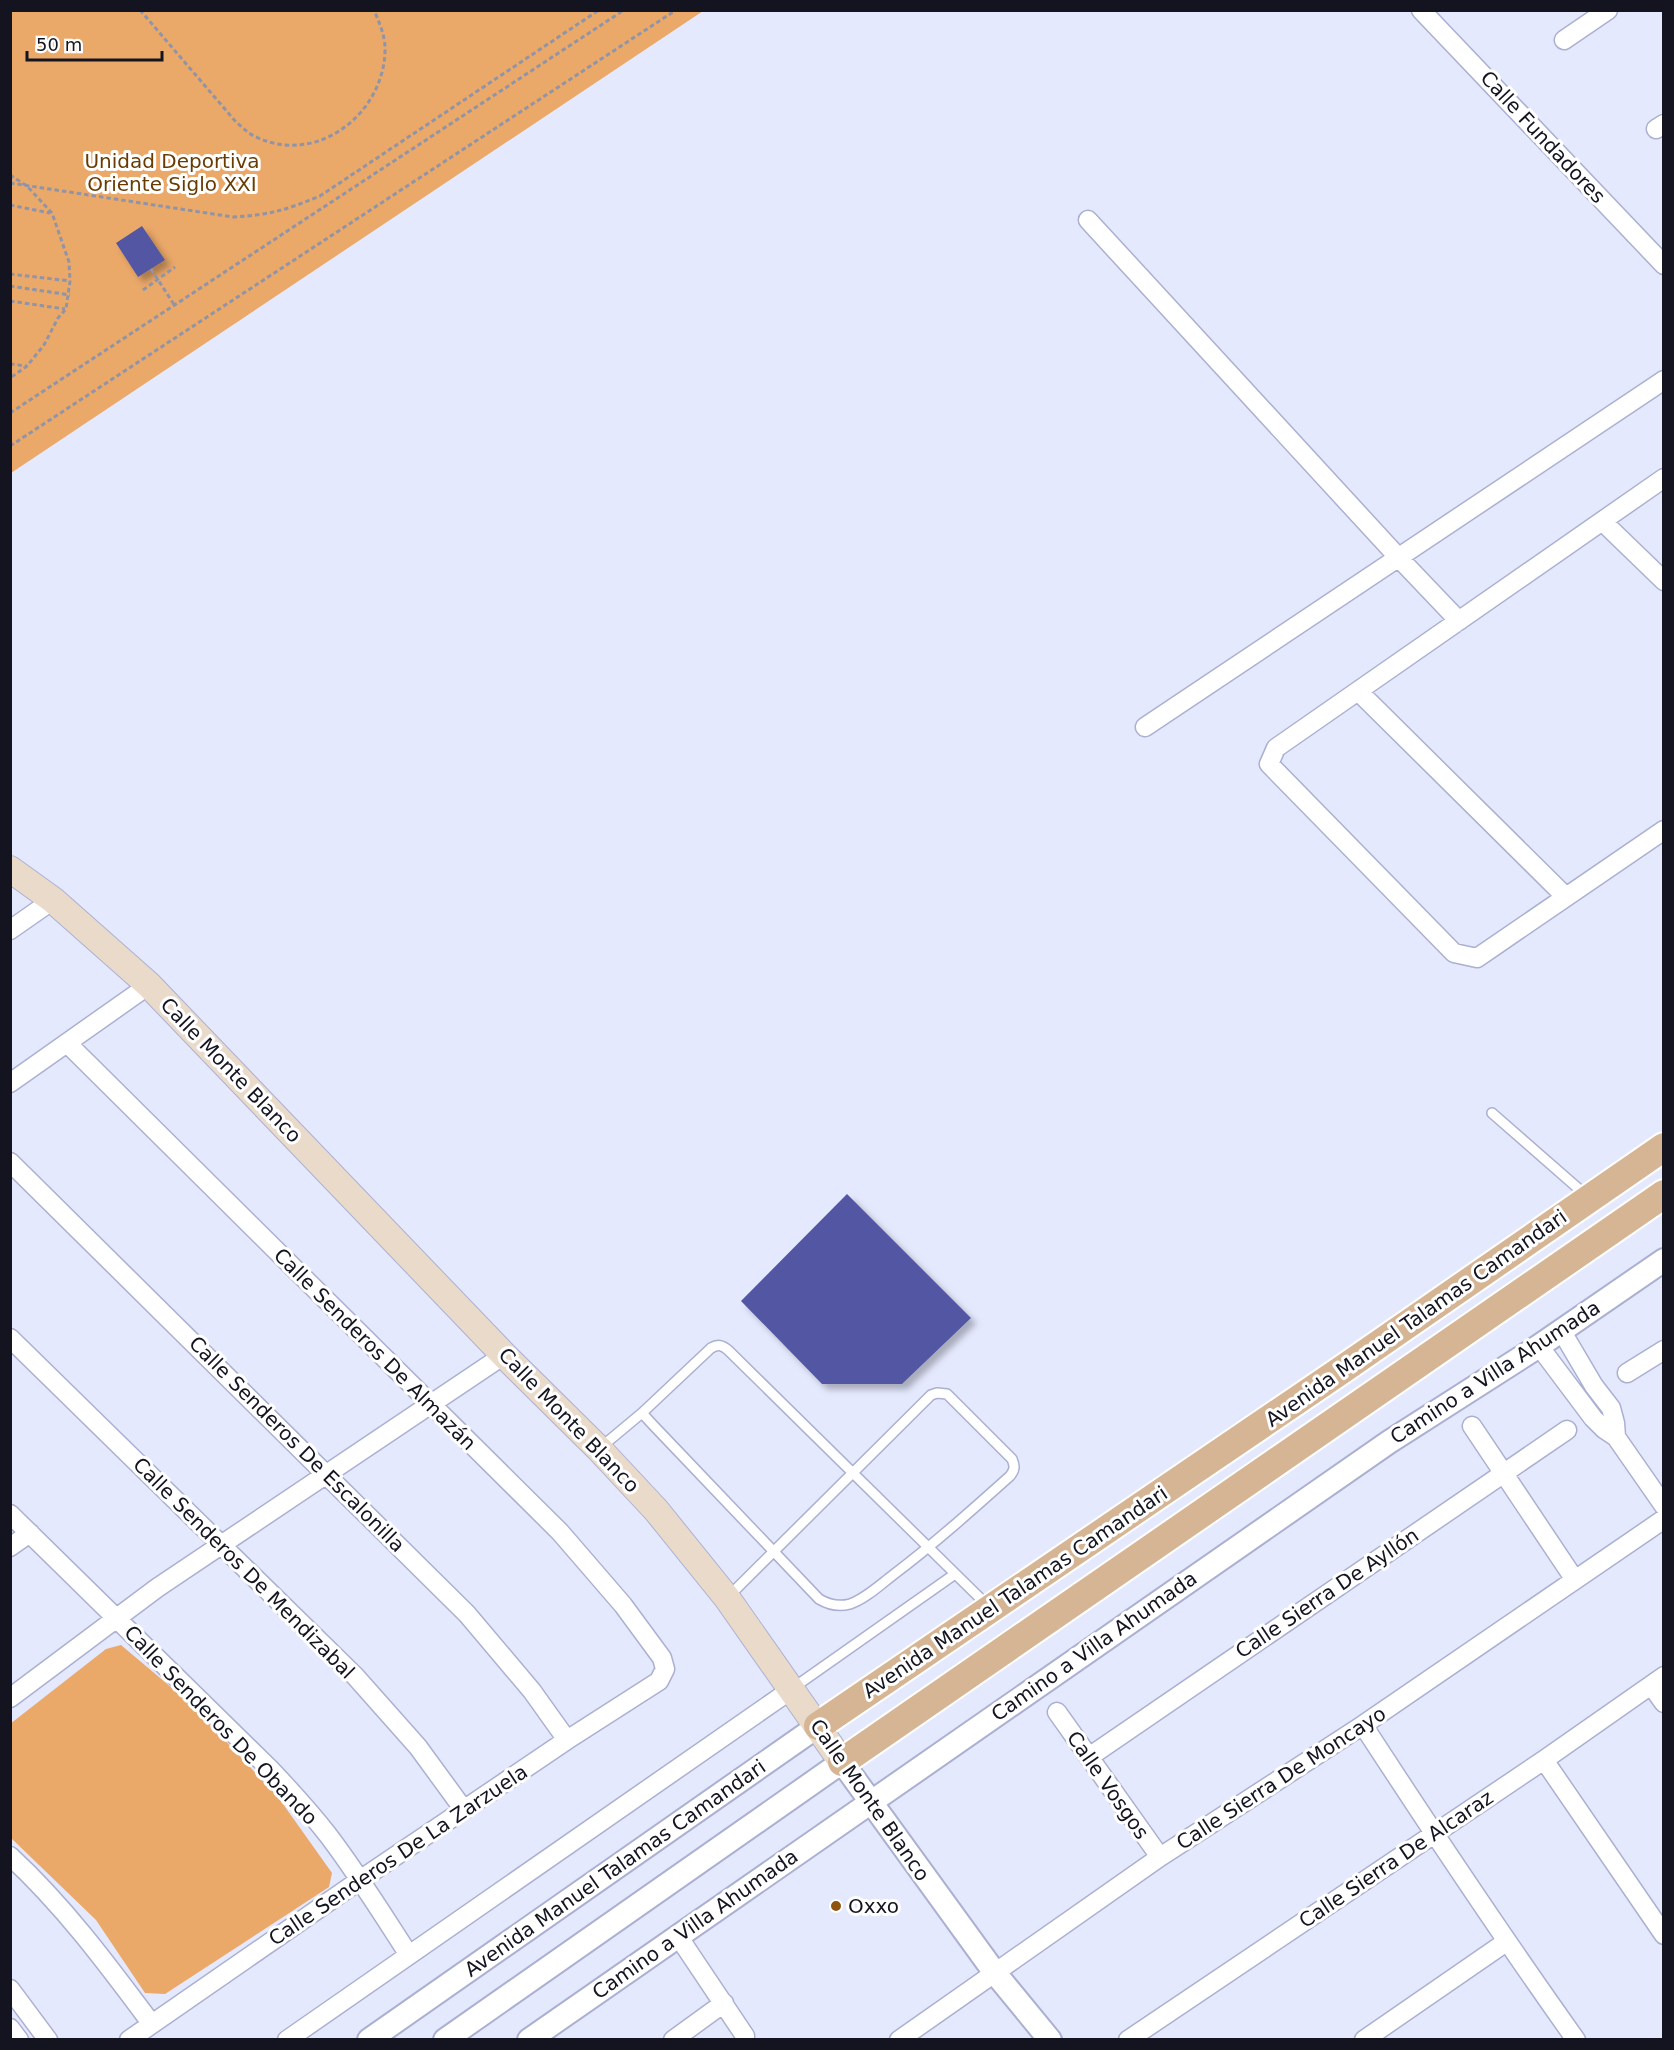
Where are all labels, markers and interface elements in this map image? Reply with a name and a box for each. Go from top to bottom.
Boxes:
scale bar [27,24,162,62]
text: 50 m [36,34,82,55]
street label: Calle Fundadores [1476,66,1610,208]
park label: Unidad Deportiva Oriente Siglo XXI [84,149,260,196]
street label: Calle Monte Blanco [156,993,306,1147]
street label: Avenida Manuel Talamas Camandari [1261,1204,1571,1432]
street label: Calle Senderos De Almazán [269,1243,481,1455]
street label: Camino a Villa Ahumada [1386,1295,1604,1449]
street label: Calle Senderos De Escalonilla [184,1331,410,1557]
street label: Calle Monte Blanco [494,1343,644,1497]
street label: Calle Senderos De Mendizabal [128,1452,360,1684]
street label: Avenida Manuel Talamas Camandari [858,1481,1172,1703]
street label: Calle Sierra De Ayllón [1231,1523,1423,1663]
street label: Camino a Villa Ahumada [987,1566,1201,1726]
street label: Calle Senderos De Obando [119,1620,323,1830]
street label: Calle Sierra De Moncayo [1172,1701,1390,1855]
street label: Calle Monte Blanco [805,1714,935,1886]
street label: Calle Vosgos [1062,1726,1154,1844]
street label: Avenida Manuel Talamas Camandari [460,1754,770,1982]
street label: Calle Senderos De La Zarzuela [264,1759,532,1951]
street label: Calle Sierra De Alcaraz [1294,1785,1498,1933]
street label: Camino a Villa Ahumada [588,1844,802,2004]
place label: Oxxo [848,1894,899,1918]
marker: Oxxo [829,1899,843,1913]

